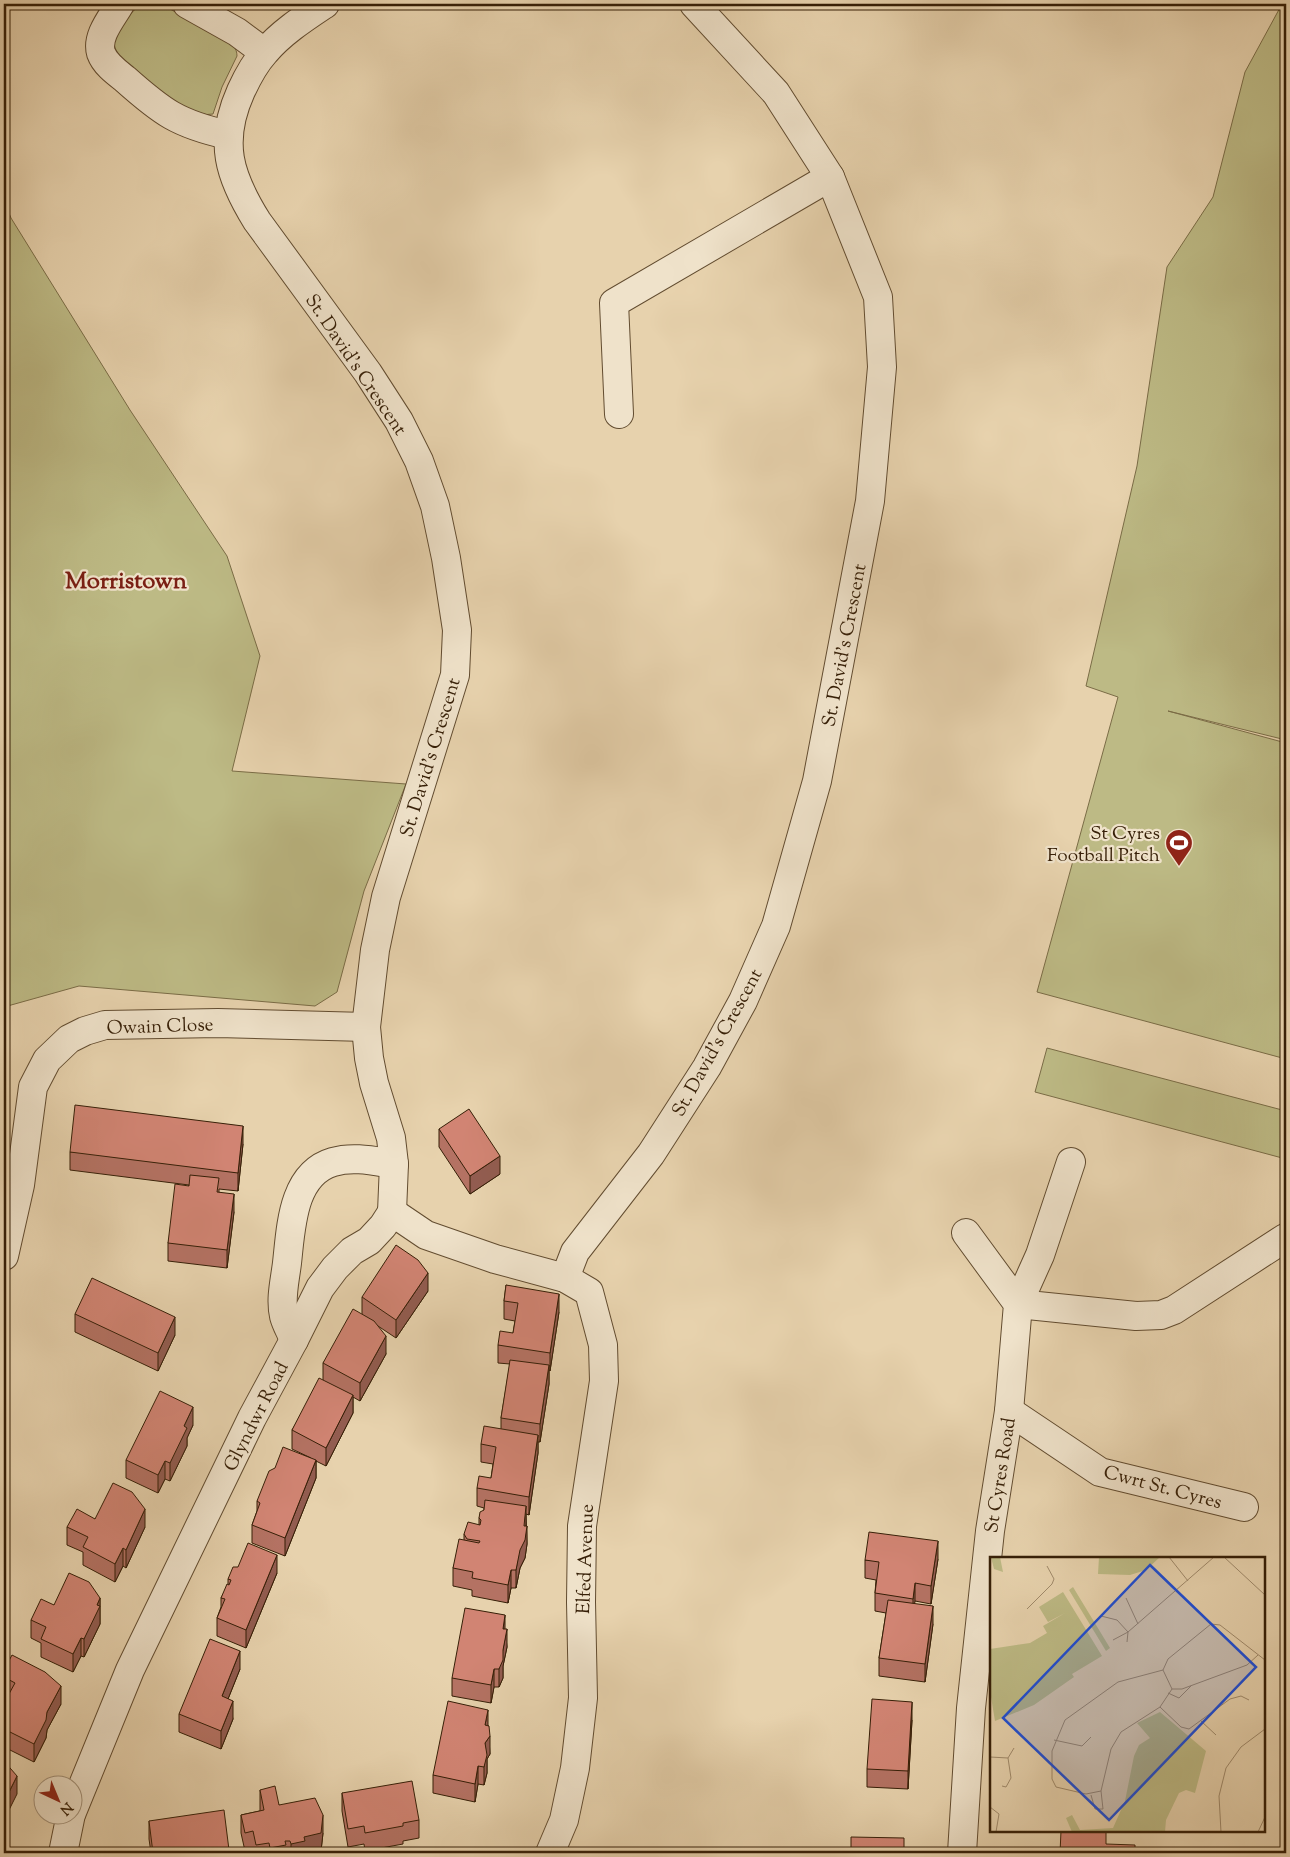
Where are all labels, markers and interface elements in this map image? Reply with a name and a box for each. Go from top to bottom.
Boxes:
street label: St. David's Crescent [297,289,413,442]
street label: St. David's Crescent [816,561,875,729]
district label: Morristown [65,565,188,599]
street label: St. David's Crescent [394,674,469,841]
place label: St Cyres Football Pitch [1047,821,1160,870]
sports icon: St Cyres Football Pitch [1164,828,1194,867]
street label: St. David's Crescent [666,964,770,1122]
street label: Owain Close [106,1012,214,1043]
street label: Glyndwr Road [218,1357,297,1477]
street label: St Cyres Road [979,1415,1024,1535]
street label: Cwrt St. Cyres [1100,1460,1225,1517]
street label: Elfed Avenue [571,1503,602,1615]
inset map [990,1557,1265,1832]
north arrow [32,1774,82,1824]
text: N [55,1797,77,1819]

